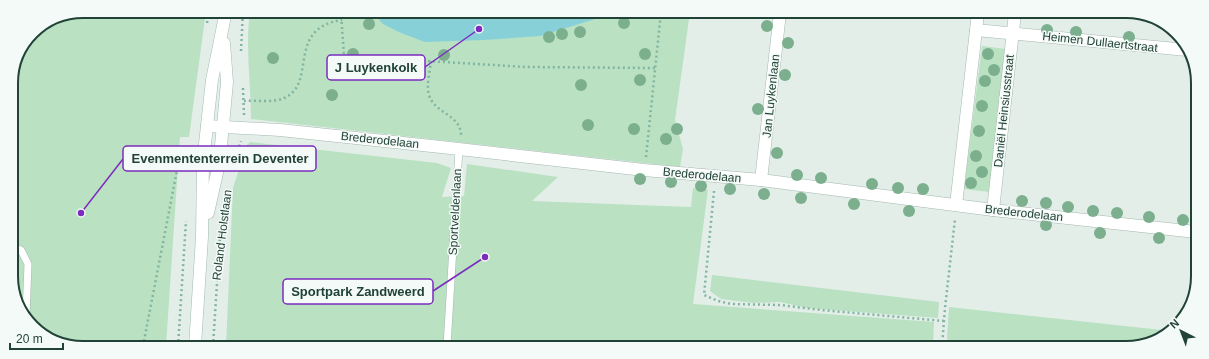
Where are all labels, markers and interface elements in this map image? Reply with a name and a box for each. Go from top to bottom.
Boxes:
street label: Heimen Dullaertstraat [1042,29,1159,55]
street label: Jan Luykenlaan [760,53,782,139]
street label: Daniël Heinsiusstraat [991,53,1017,168]
callout: J Luykenkolk [327,55,425,80]
text: J Luykenkolk [335,60,418,75]
street label: Brederodelaan [340,129,420,151]
callout: Evenmententerrein Deventer [123,146,316,171]
text: Evenmententerrein Deventer [131,151,309,166]
street label: Brederodelaan [662,165,742,185]
street label: Sportveldenlaan [446,168,464,256]
street label: Roland Holstlaan [209,189,235,281]
street label: Brederodelaan [984,202,1064,224]
callout: Sportpark Zandweerd [283,279,433,304]
text: Sportpark Zandweerd [291,284,425,299]
north arrow [1161,311,1201,351]
text: N [1167,316,1181,331]
scale bar [10,325,63,351]
text: 20 m [16,332,43,346]

